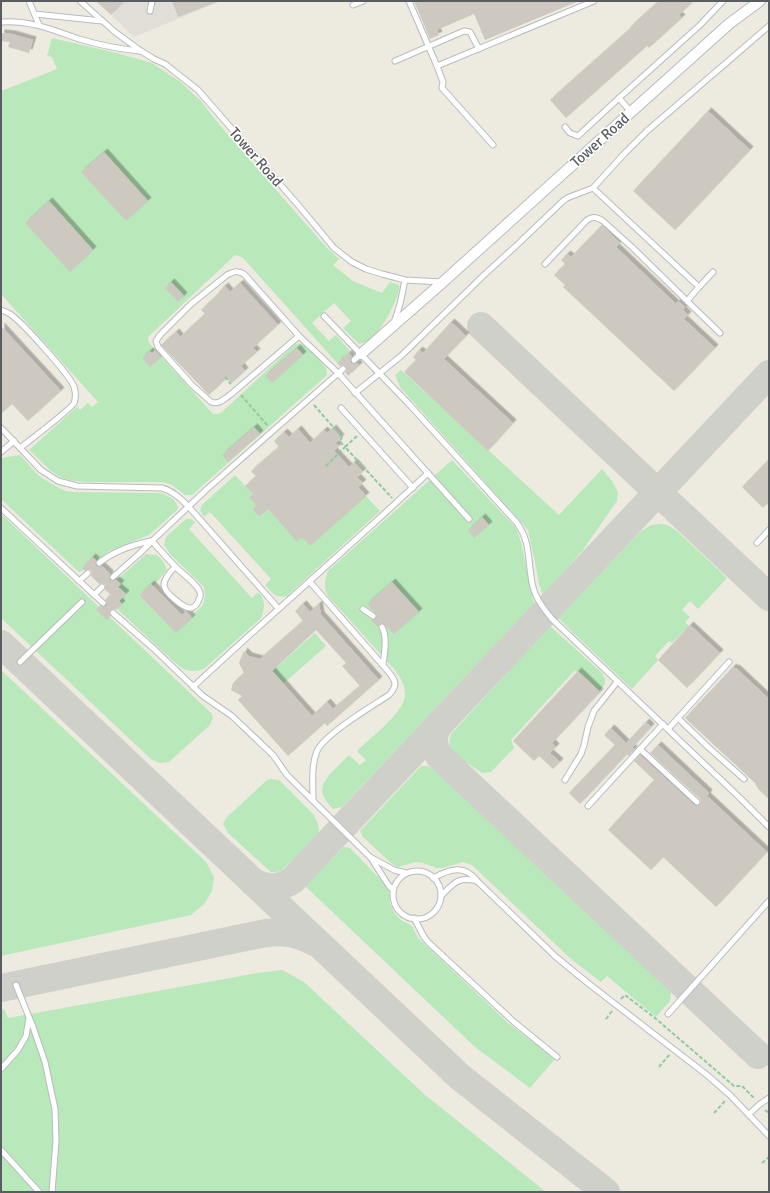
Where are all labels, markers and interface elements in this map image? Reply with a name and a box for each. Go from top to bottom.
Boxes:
street label: Tower Road [567,109,633,171]
street label: Tower Road [225,124,287,190]

